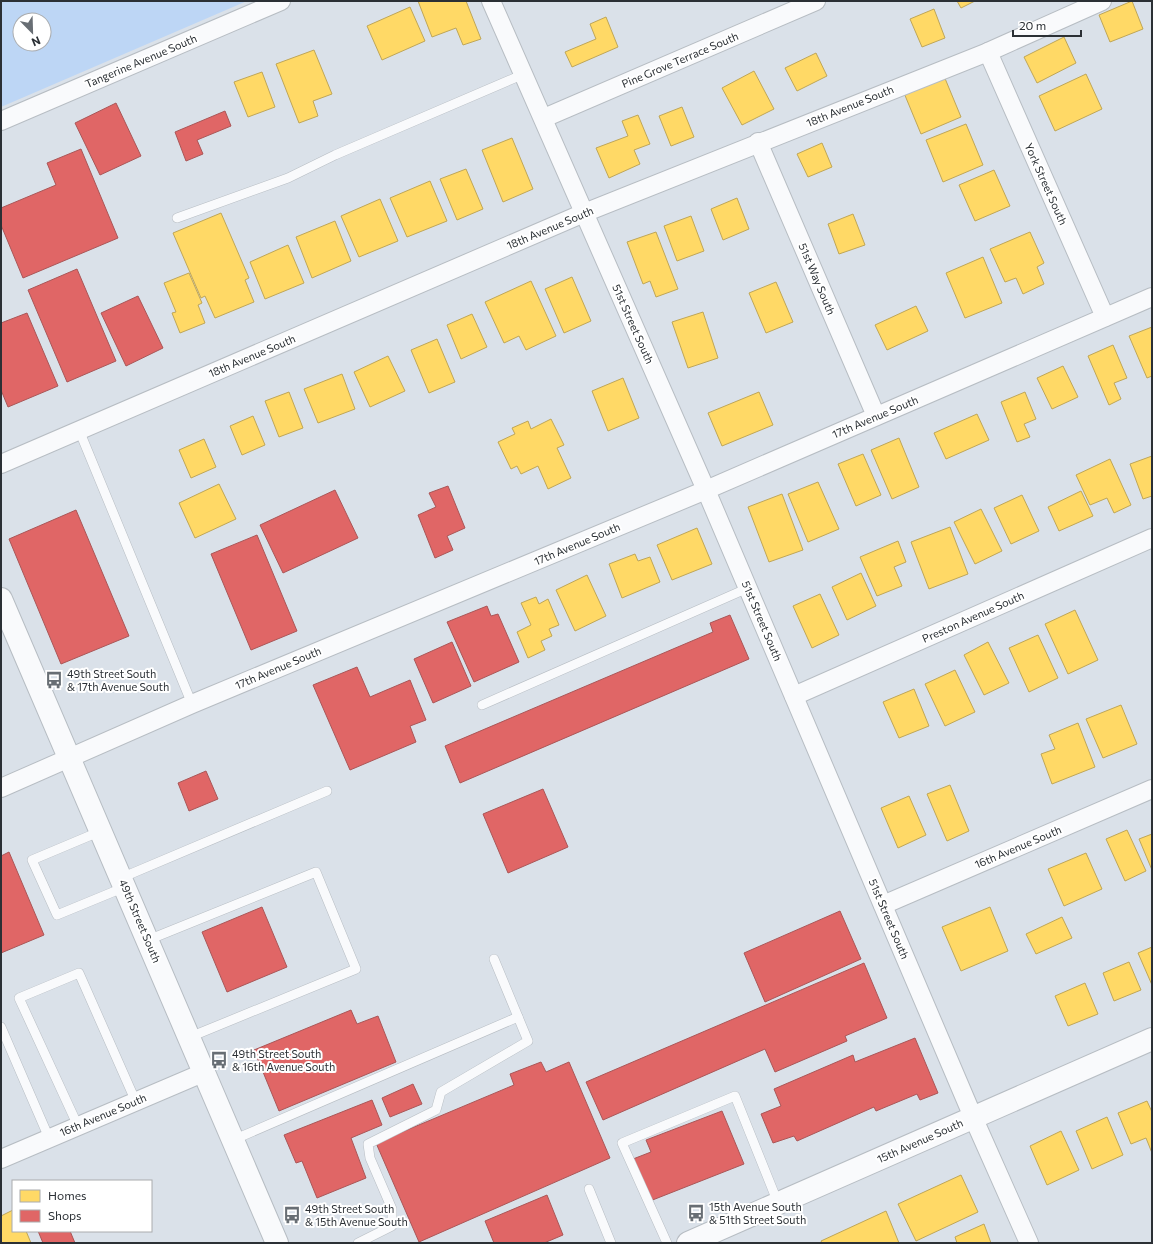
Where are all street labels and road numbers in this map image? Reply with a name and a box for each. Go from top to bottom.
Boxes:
street label: Pine Grove Terrace South [619,29,740,90]
street label: Tangerine Avenue South [83,31,199,90]
street label: 18th Avenue South [804,82,895,129]
street label: York Street South [1023,141,1070,227]
street label: 18th Avenue South [504,203,595,252]
street label: 51st Way South [796,241,838,317]
street label: 51st Street South [610,282,657,366]
street label: 18th Avenue South [206,331,297,380]
street label: 17th Avenue South [830,393,920,441]
street label: 17th Avenue South [532,520,622,568]
street label: 51st Street South [740,579,785,663]
street label: Preston Avenue South [920,588,1026,645]
street label: 17th Avenue South [233,644,323,692]
street label: 16th Avenue South [972,822,1063,871]
street label: 49th Street South [117,877,164,964]
street label: 51st Street South [867,877,912,961]
street label: 16th Avenue South [57,1090,148,1139]
street label: 15th Avenue South [875,1116,965,1165]

